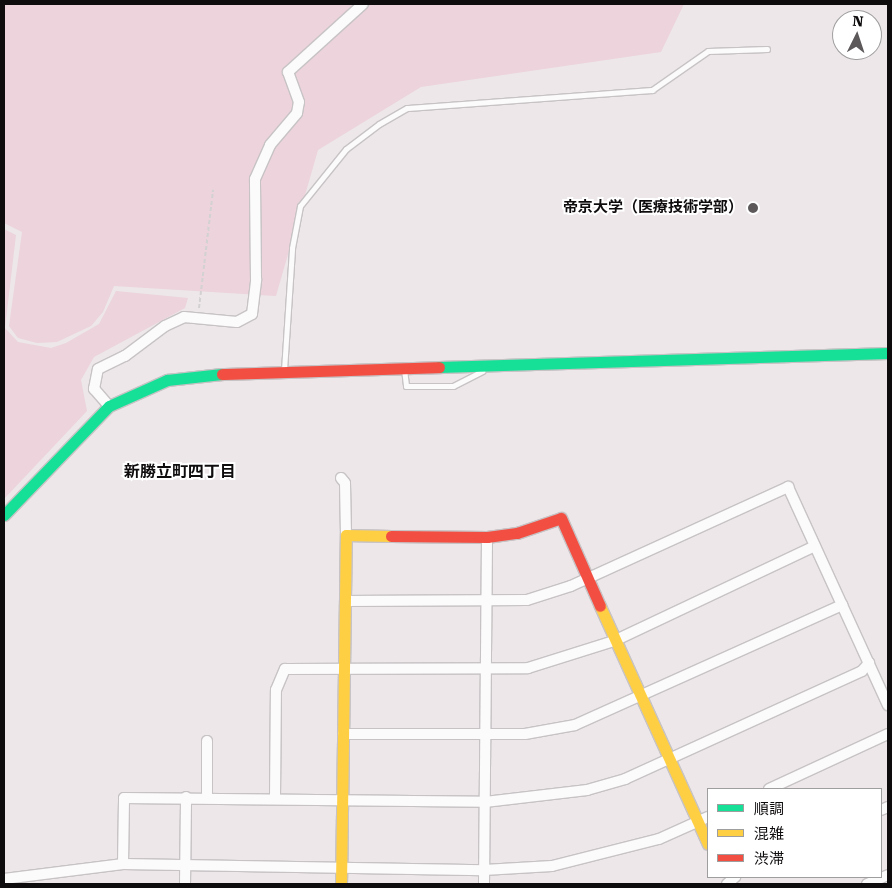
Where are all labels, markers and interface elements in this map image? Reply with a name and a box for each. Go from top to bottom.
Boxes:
north arrow [832,10,882,60]
text: N [852,13,864,29]
place label: 帝京大学（医療技術学部） [563,199,743,217]
marker: 帝京大学（医療技術学部） [747,202,759,214]
district label: 新勝立町四丁目 [124,462,236,482]
legend [707,788,882,878]
text: 順調 [754,800,784,818]
text: 混雑 [754,825,784,843]
text: 渋滞 [754,850,784,868]

